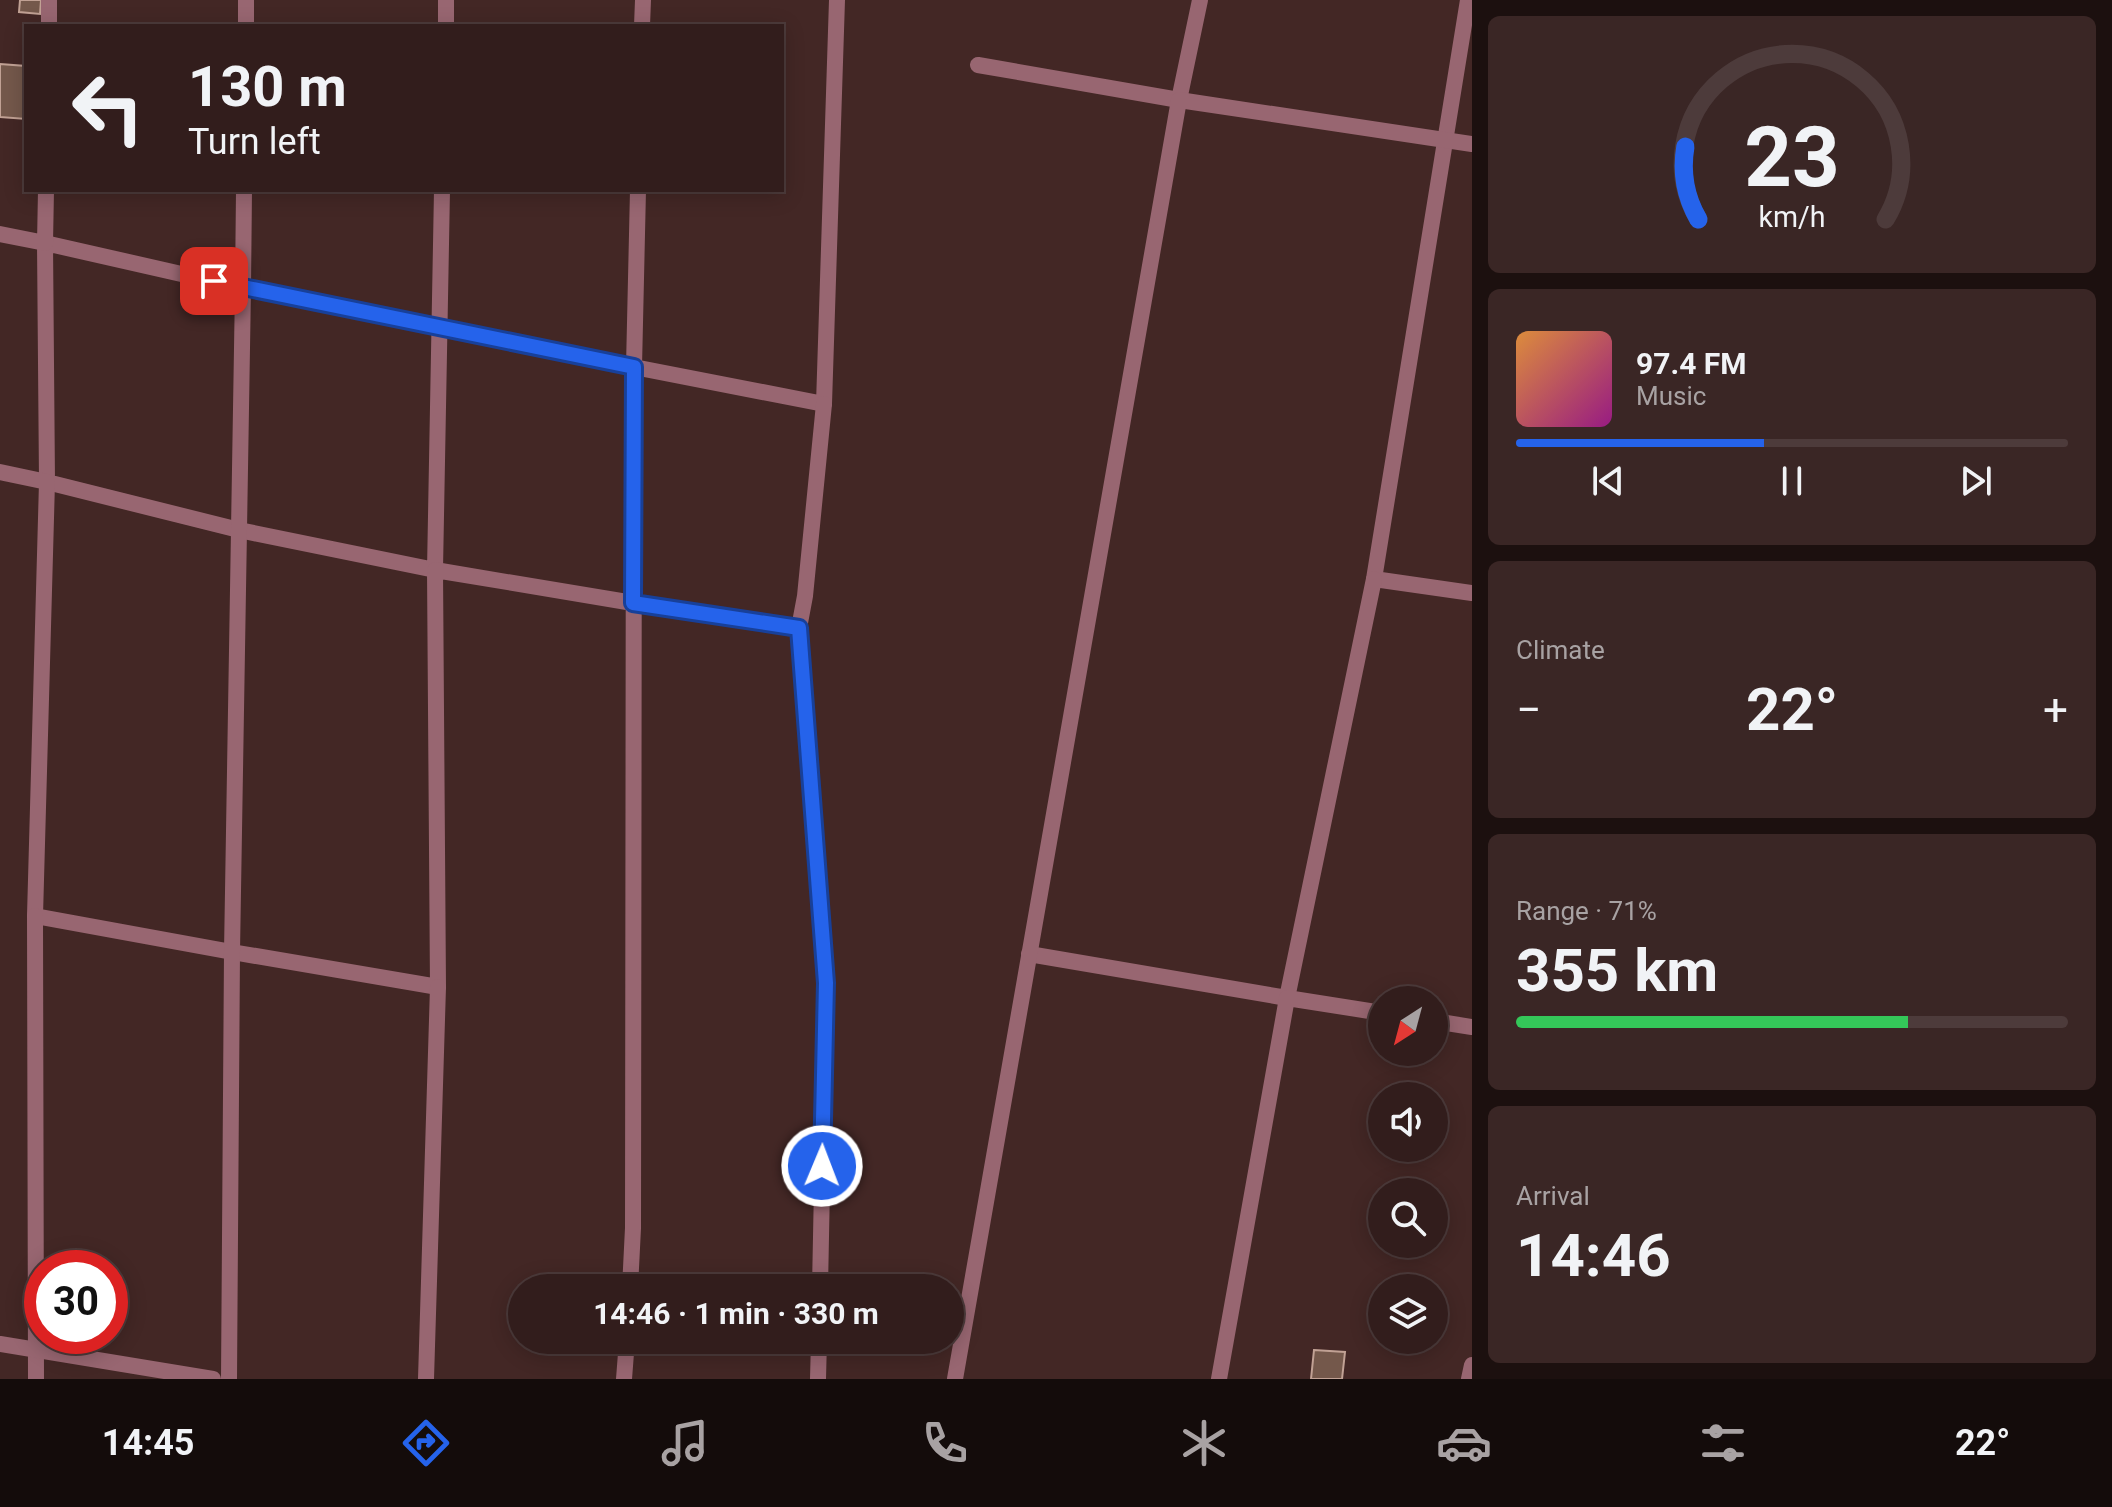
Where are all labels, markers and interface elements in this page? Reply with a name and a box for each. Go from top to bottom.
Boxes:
text: 130 m [188,54,347,120]
icon: left [56,56,160,160]
text: 23 [1744,109,1840,206]
text: Turn left [188,121,321,163]
text: km/h [1758,200,1826,234]
pin [180,247,248,315]
icon: arrive [192,259,236,303]
text: 97.4 FM [1636,346,1747,381]
text: Music [1636,381,1706,411]
icon: previous [1586,459,1630,503]
icon: pause [1770,459,1814,503]
icon: next [1954,459,1998,503]
text: Climate [1516,635,1605,665]
text: 22° [1746,674,1838,745]
text: − [1516,684,1541,736]
text: + [2043,684,2068,736]
text: Range · 71% [1516,896,1657,926]
text: 355 km [1516,935,1718,1006]
north arrow [1368,986,1448,1066]
map controls [1368,986,1448,1354]
button: sound [1368,1082,1448,1162]
position arrow [780,1124,864,1208]
button: search [1368,1178,1448,1258]
text: Arrival [1516,1181,1590,1211]
text: 14:46 [1516,1220,1671,1291]
speed limit sign: 30 [24,1250,128,1354]
button: layers [1368,1274,1448,1354]
text: 14:46 · 1 min · 330 m [593,1296,879,1331]
icon: directions [398,1415,454,1471]
icon: music [657,1415,713,1471]
icon: phone [917,1415,973,1471]
icon: climate [1176,1415,1232,1471]
icon: car [1436,1415,1492,1471]
icon: filters [1695,1415,1751,1471]
text: 14:45 [102,1422,195,1464]
text: 22° [1955,1422,2010,1464]

